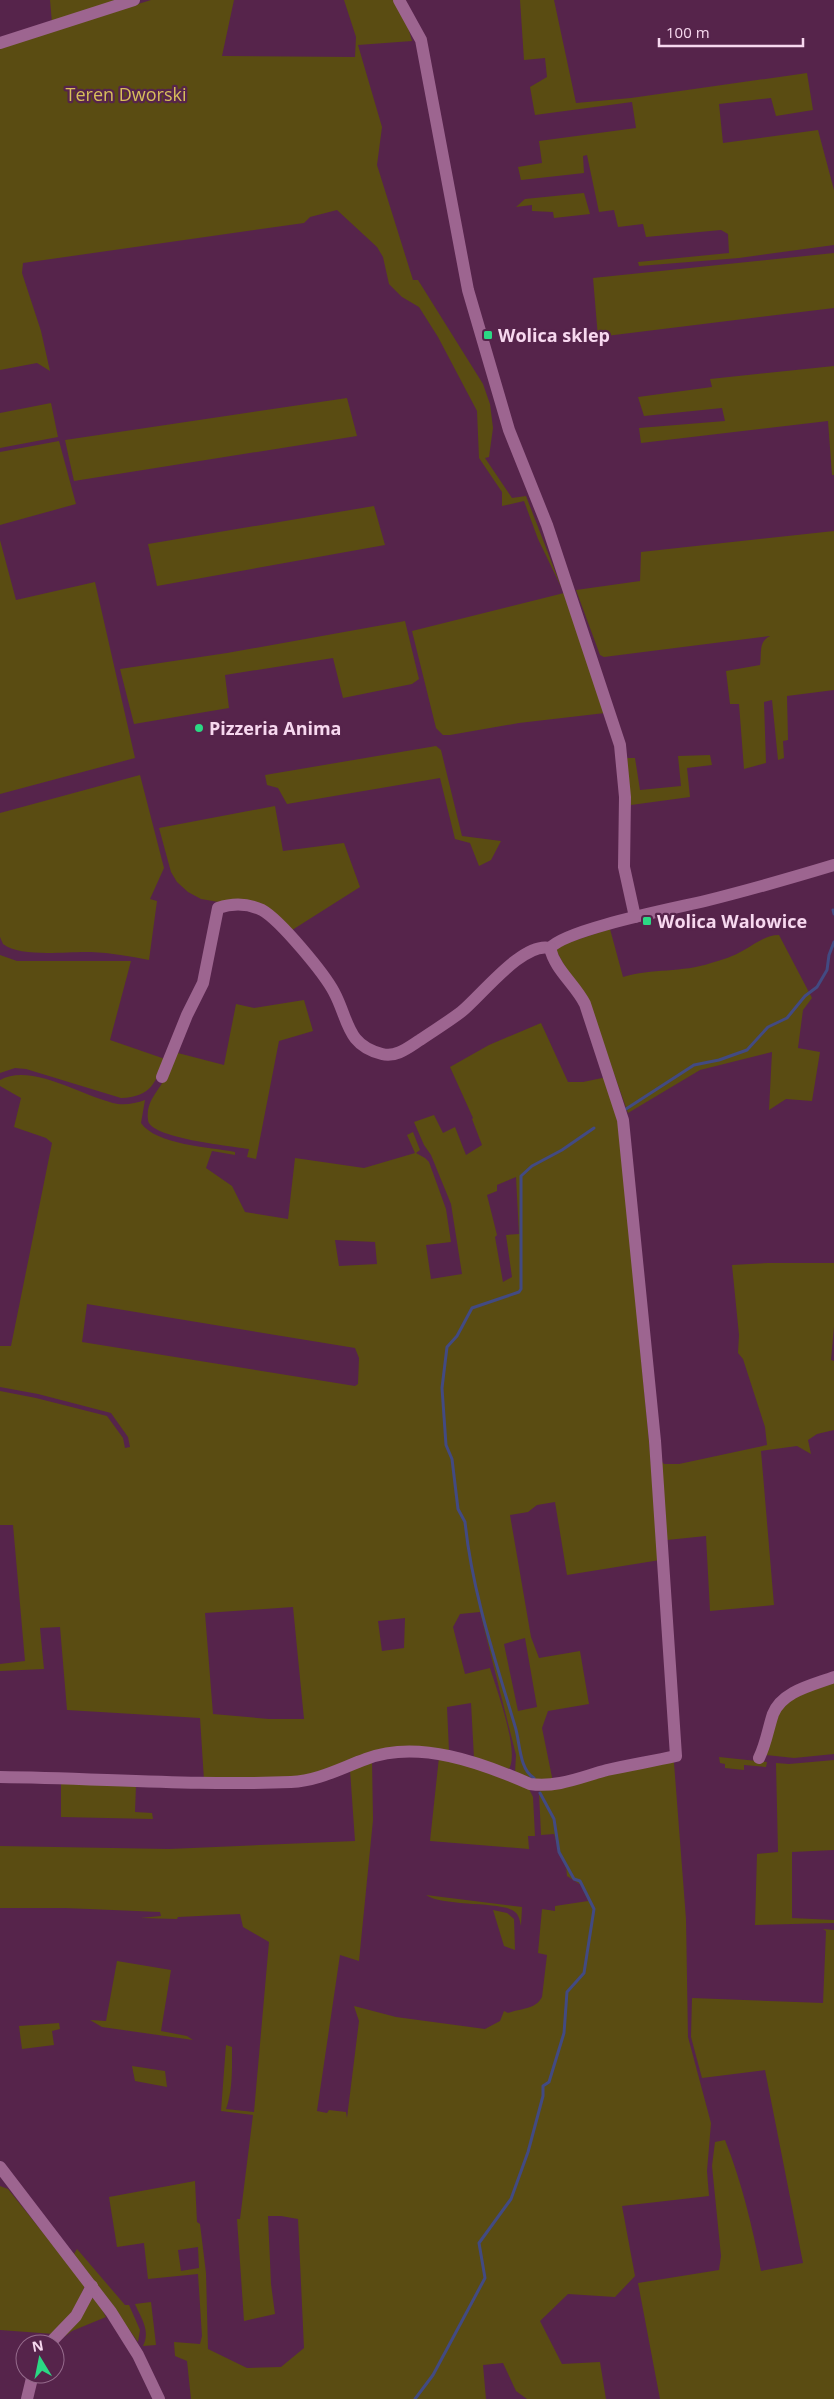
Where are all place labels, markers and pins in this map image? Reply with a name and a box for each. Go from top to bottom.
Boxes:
place label: Wolica sklep [498,323,610,347]
marker: Wolica sklep [482,329,494,341]
place label: Pizzeria Anima [209,716,342,740]
marker: Pizzeria Anima [193,722,205,734]
place label: Wolica Walowice [657,909,807,933]
marker: Wolica Walowice [641,915,653,927]

